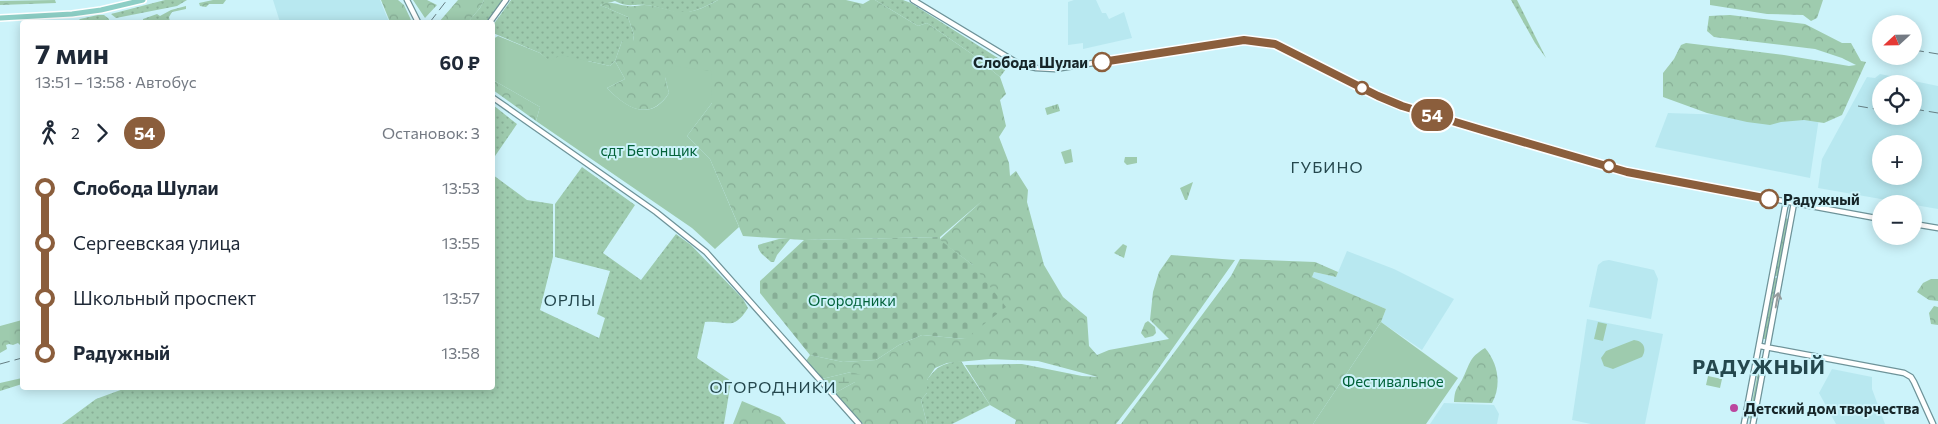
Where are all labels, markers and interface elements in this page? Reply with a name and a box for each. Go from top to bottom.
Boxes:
north arrow [1872,15,1922,65]
map controls [1872,15,1922,245]
text: 7 мин [35,36,109,70]
text: 60 ₽ [439,51,480,74]
marker: Слобода Шулаи [1092,52,1112,72]
place label: Слобода Шулаи [973,53,1088,71]
text: 13:51 – 13:58 · Автобус [35,72,197,91]
button: locate [1872,75,1922,125]
unlabelled marker [1355,81,1369,95]
line badge: 54 [1410,99,1454,131]
text: 54 [1421,104,1443,126]
icon: walk [35,119,63,147]
icon: forward [88,119,116,147]
text: 54 [134,122,155,144]
text: 2 [71,123,80,142]
text: Остановок: 3 [382,123,480,142]
button: + [1872,135,1922,185]
park label: сдт Бетонщик [600,141,698,159]
district label: ГУБИНО [1290,157,1364,176]
unlabelled marker [1602,159,1616,173]
text: Слобода Шулаи [73,176,219,199]
text: 13:53 [442,178,480,197]
marker: Радужный [1759,189,1779,209]
place label: Радужный [1783,190,1860,208]
button: − [1872,195,1922,245]
text: Сергеевская улица [73,231,240,254]
text: 13:55 [442,233,480,252]
text: Школьный проспект [73,286,256,309]
text: 13:57 [443,288,480,307]
district label: ОРЛЫ [544,290,596,309]
park label: Огородники [808,291,896,309]
one-way arrow [1772,292,1782,308]
text: Радужный [73,341,170,364]
text: 13:58 [441,343,480,362]
district label: РАДУЖНЫЙ [1692,354,1826,378]
park label: Фестивальное [1342,372,1444,390]
district label: ОГОРОДНИКИ [710,377,836,396]
place label: Детский дом творчества [1744,399,1920,417]
marker: Детский дом творчества [1728,402,1740,414]

